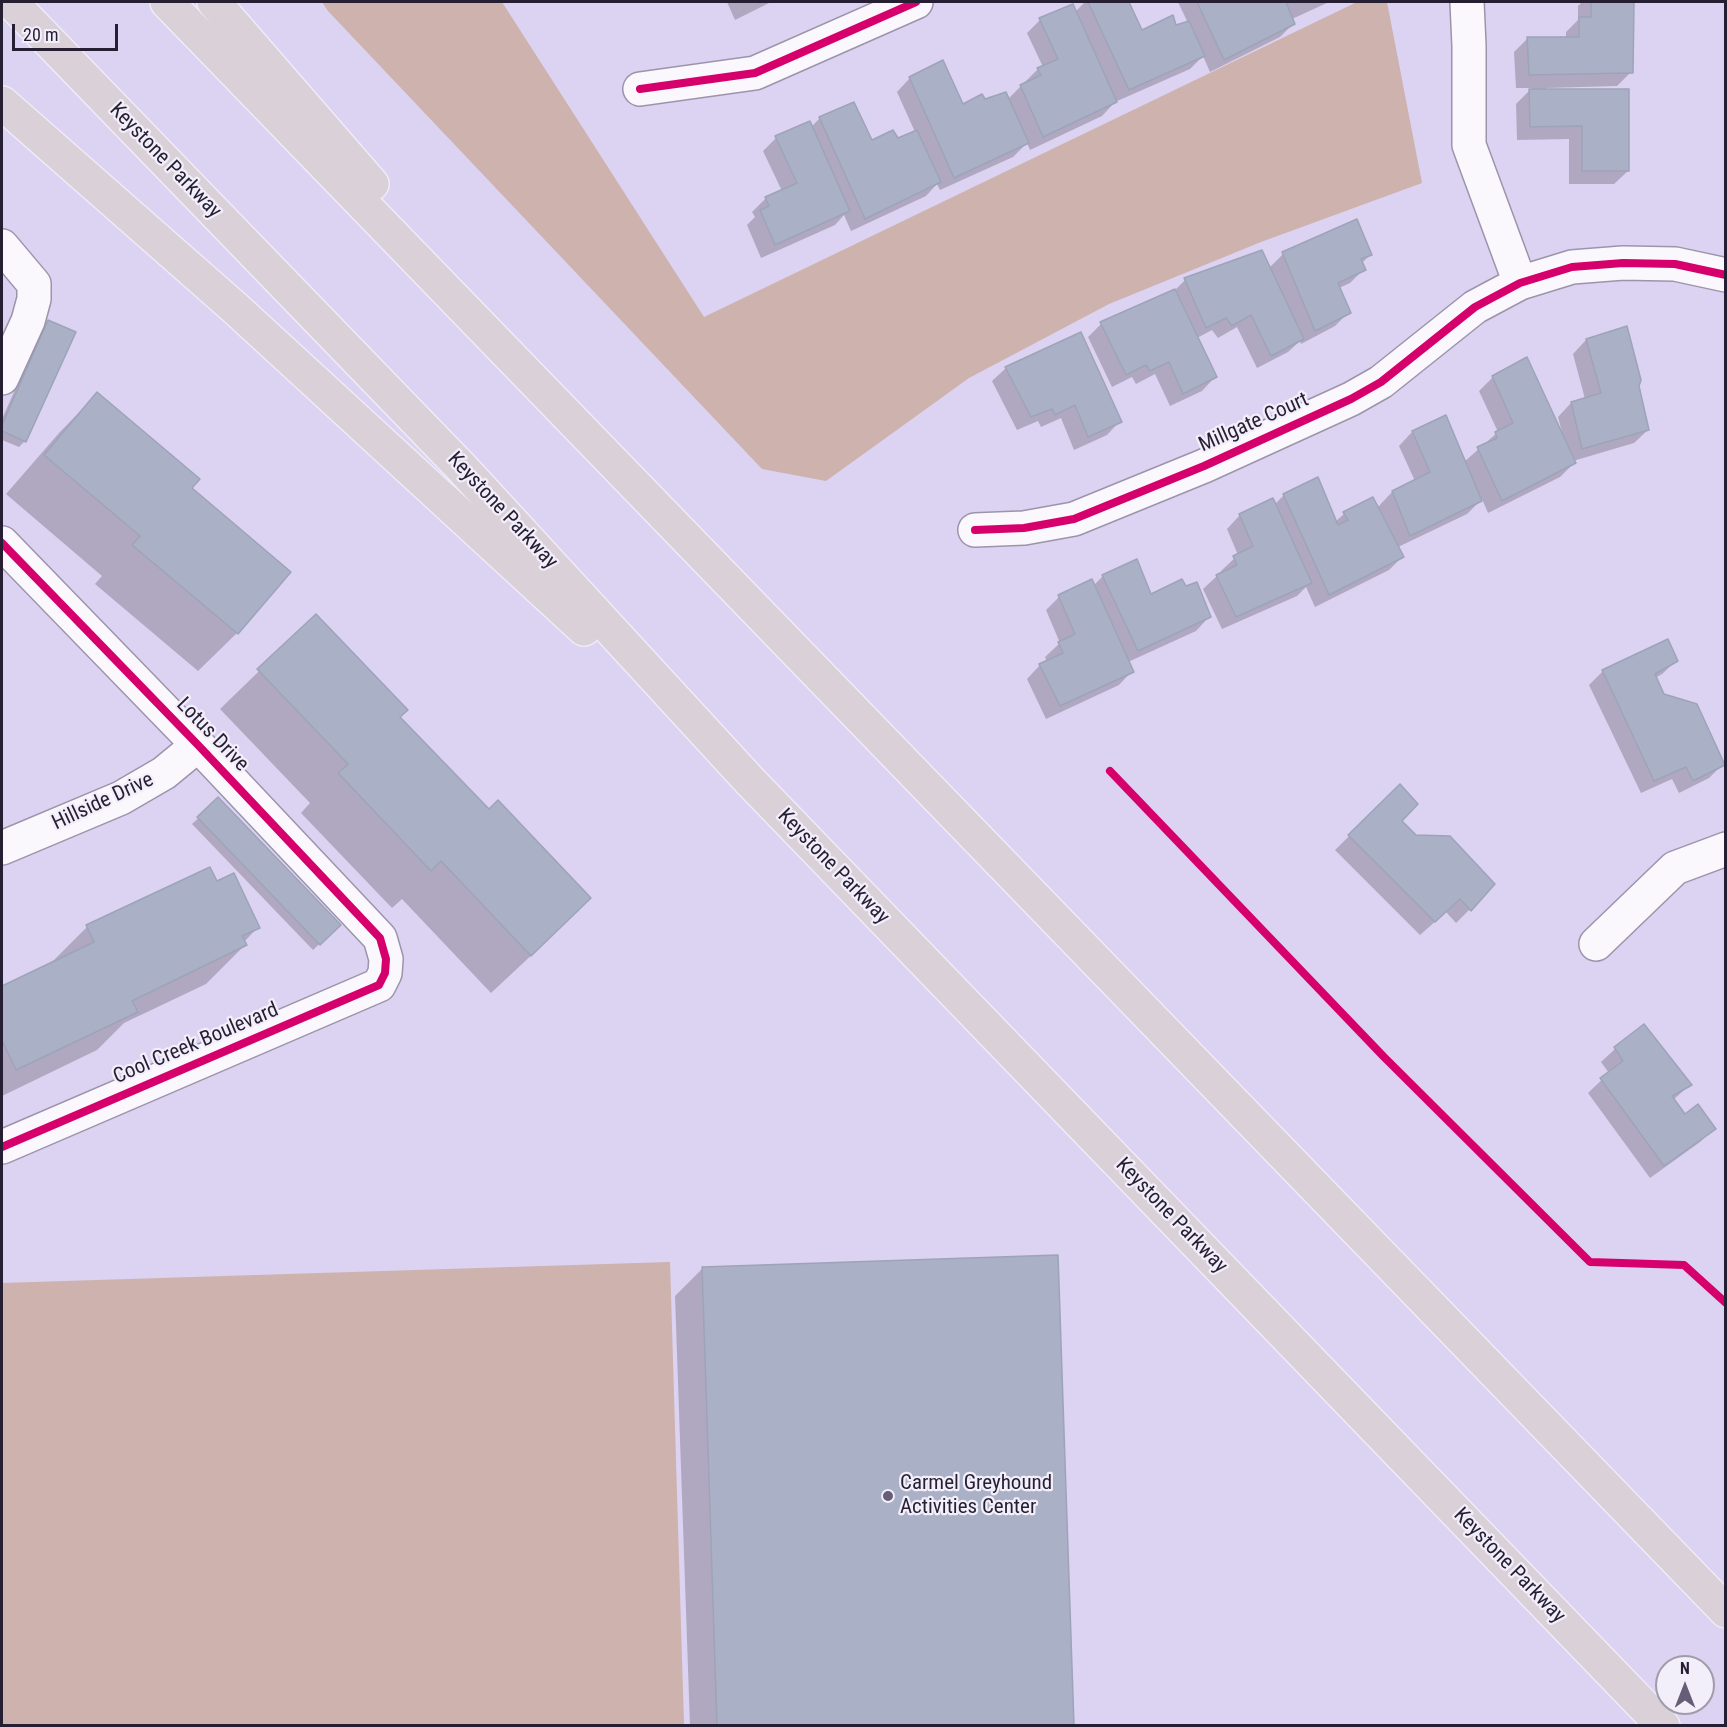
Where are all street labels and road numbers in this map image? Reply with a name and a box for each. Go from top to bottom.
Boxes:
street label: Keystone Parkway [104,98,226,224]
street label: Millgate Court [1195,388,1313,458]
street label: Keystone Parkway [442,447,562,575]
street label: Lotus Drive [171,693,253,777]
street label: Hillside Drive [48,768,158,836]
street label: Keystone Parkway [772,804,894,930]
street label: Cool Creek Boulevard [110,998,282,1090]
street label: Keystone Parkway [1110,1153,1232,1279]
street label: Keystone Parkway [1448,1503,1570,1629]

